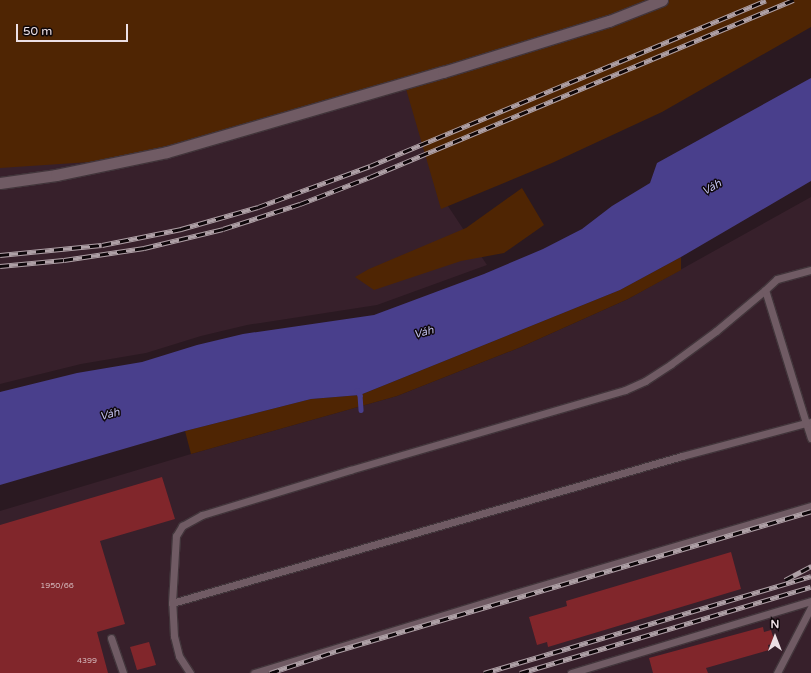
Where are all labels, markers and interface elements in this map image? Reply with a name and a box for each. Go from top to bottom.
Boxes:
scale bar [18,16,130,42]
text: 50 m [23,24,52,38]
water label: Váh [700,177,724,199]
water label: Váh [413,324,435,342]
water label: Váh [99,406,121,424]
house number: 1950/66 [40,581,74,591]
north arrow [755,617,795,657]
text: N [771,618,779,631]
house number: 4399 [77,656,97,666]

